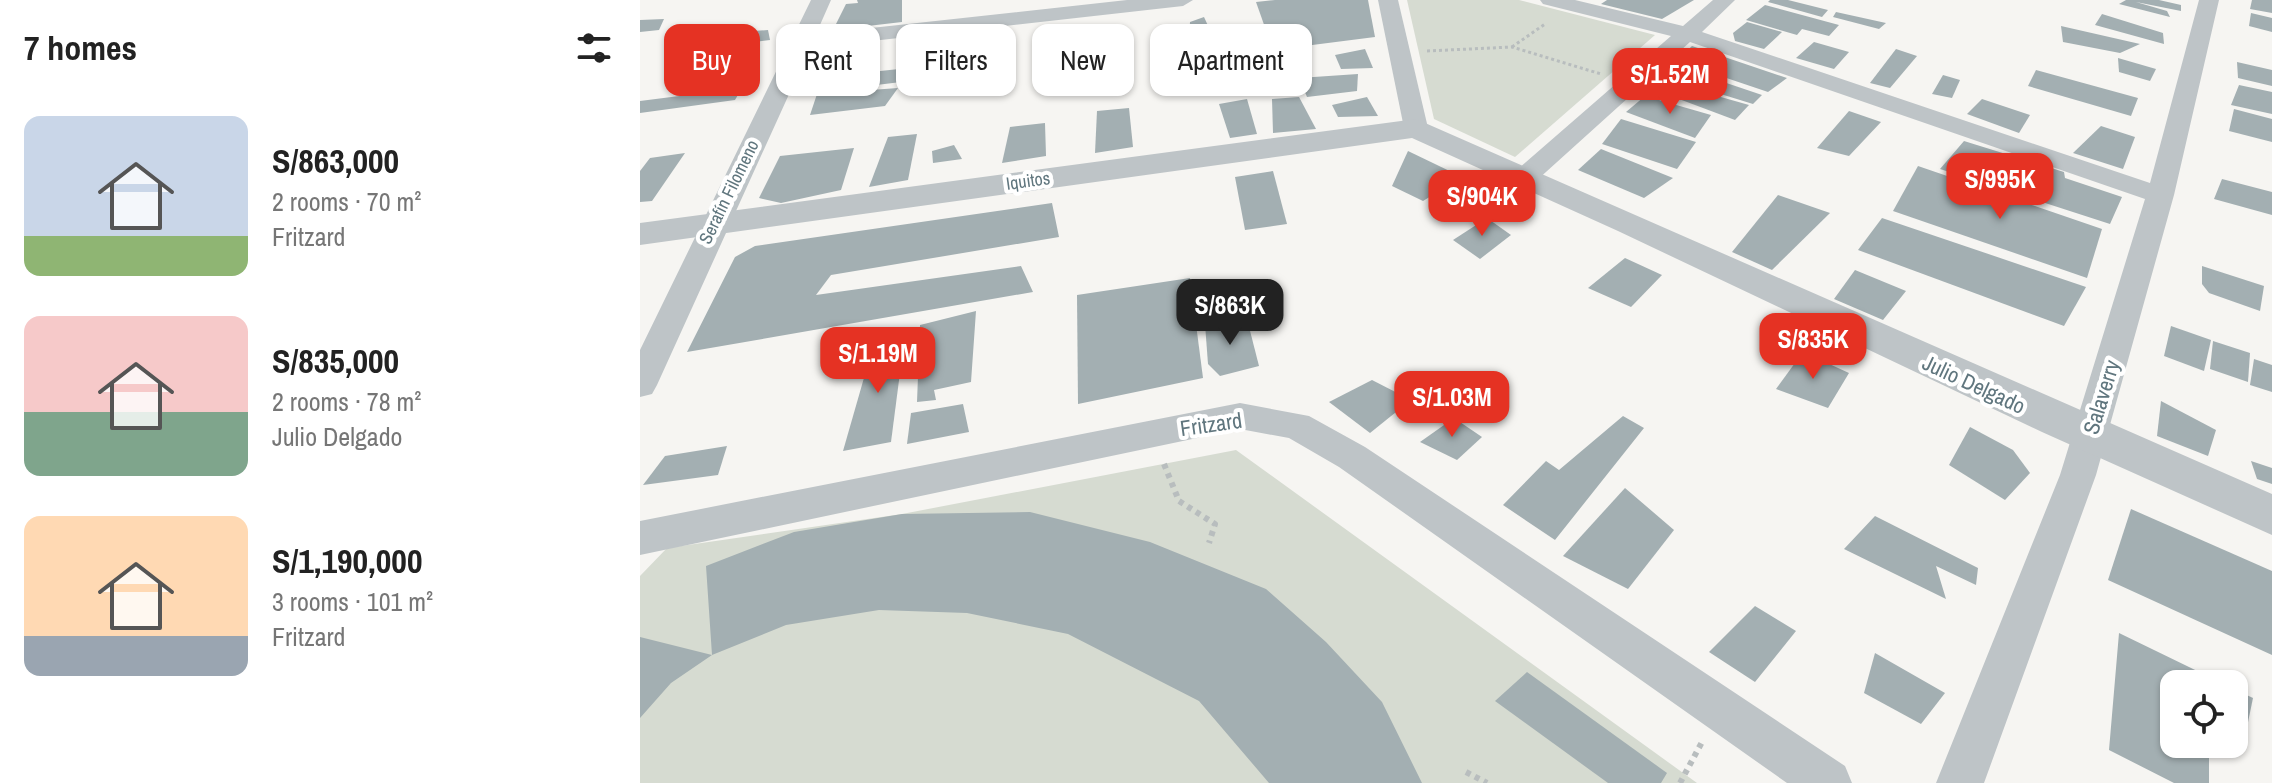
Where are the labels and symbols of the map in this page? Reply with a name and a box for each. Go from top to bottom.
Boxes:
pin: S/1.52M [1596,48,1744,116]
street label: Serafín Filomeno [692,135,765,248]
pin: S/995K [1935,153,2065,221]
street label: Iquitos [1004,165,1052,196]
pin: S/904K [1417,170,1547,238]
pin: S/863K [1165,279,1295,347]
pin: S/835K [1748,313,1878,381]
pin: S/1.19M [804,327,952,395]
street label: Julio Delgado [1918,347,2030,421]
street label: Salaverry [2076,356,2126,438]
pin: S/1.03M [1378,371,1526,439]
street label: Fritzard [1178,405,1244,443]

